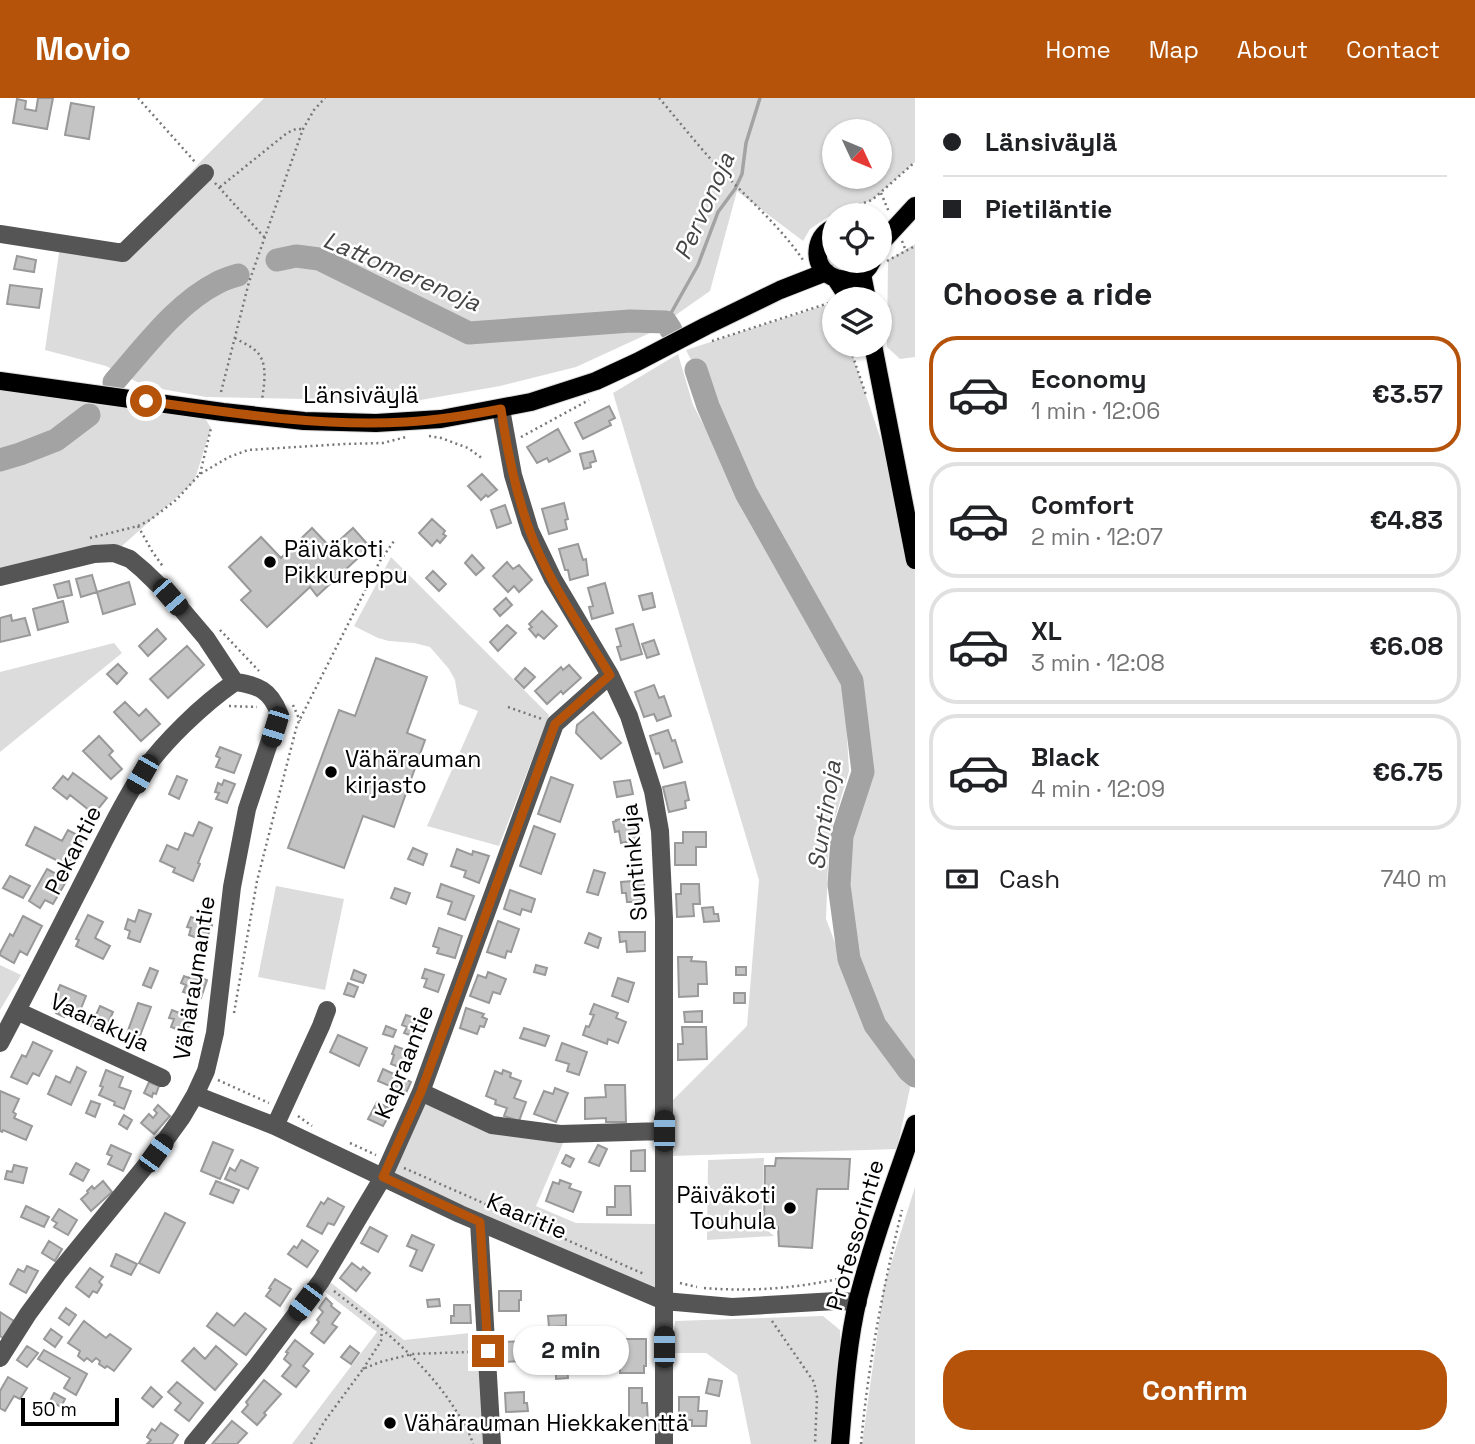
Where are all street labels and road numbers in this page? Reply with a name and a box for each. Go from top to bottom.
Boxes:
street label: Länsiväylä [303,380,419,410]
street label: Pekantie [38,800,108,900]
street label: Suntinkuja [614,802,654,922]
street label: Vähäraumantie [166,894,222,1062]
street label: Vaarakuja [45,986,155,1058]
street label: Kapraantie [368,1001,440,1123]
street label: Professorintie [819,1156,891,1314]
street label: Kaaritie [482,1186,572,1246]

